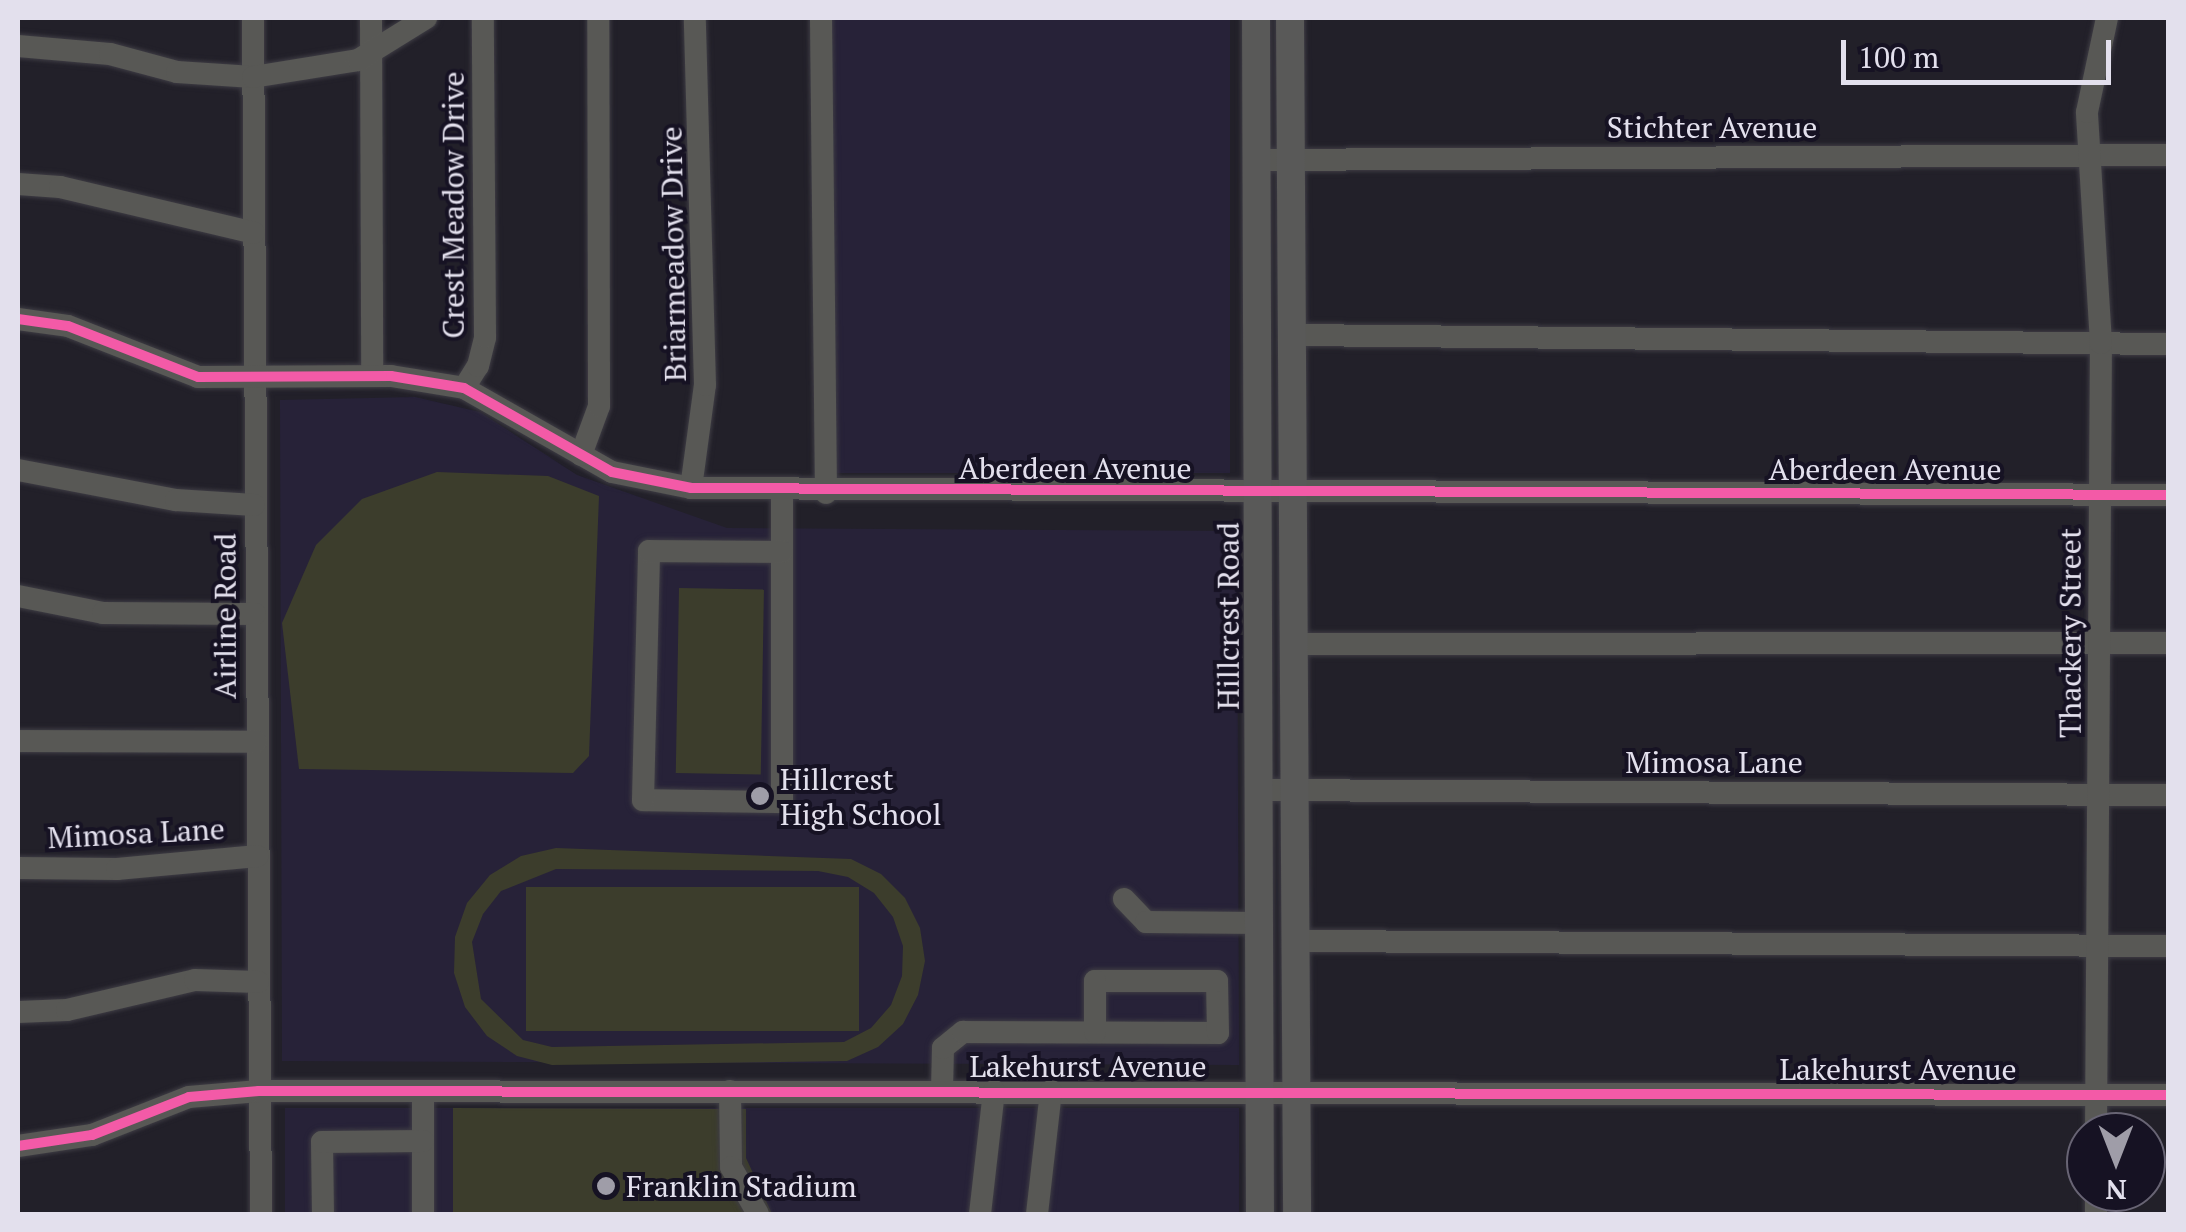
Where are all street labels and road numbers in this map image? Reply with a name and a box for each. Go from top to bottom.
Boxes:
street label: Crest Meadow Drive [435,71,471,339]
street label: Stichter Avenue [1606,109,1818,145]
street label: Briarmeadow Drive [653,126,693,382]
street label: Aberdeen Avenue [958,450,1192,486]
street label: Aberdeen Avenue [1768,451,2002,487]
street label: Hillcrest Road [1210,522,1246,710]
street label: Thackery Street [2052,528,2088,738]
street label: Airline Road [207,533,243,699]
street label: Mimosa Lane [1625,744,1803,780]
street label: Mimosa Lane [46,810,226,856]
street label: Lakehurst Avenue [969,1048,1207,1084]
street label: Lakehurst Avenue [1779,1051,2017,1087]

